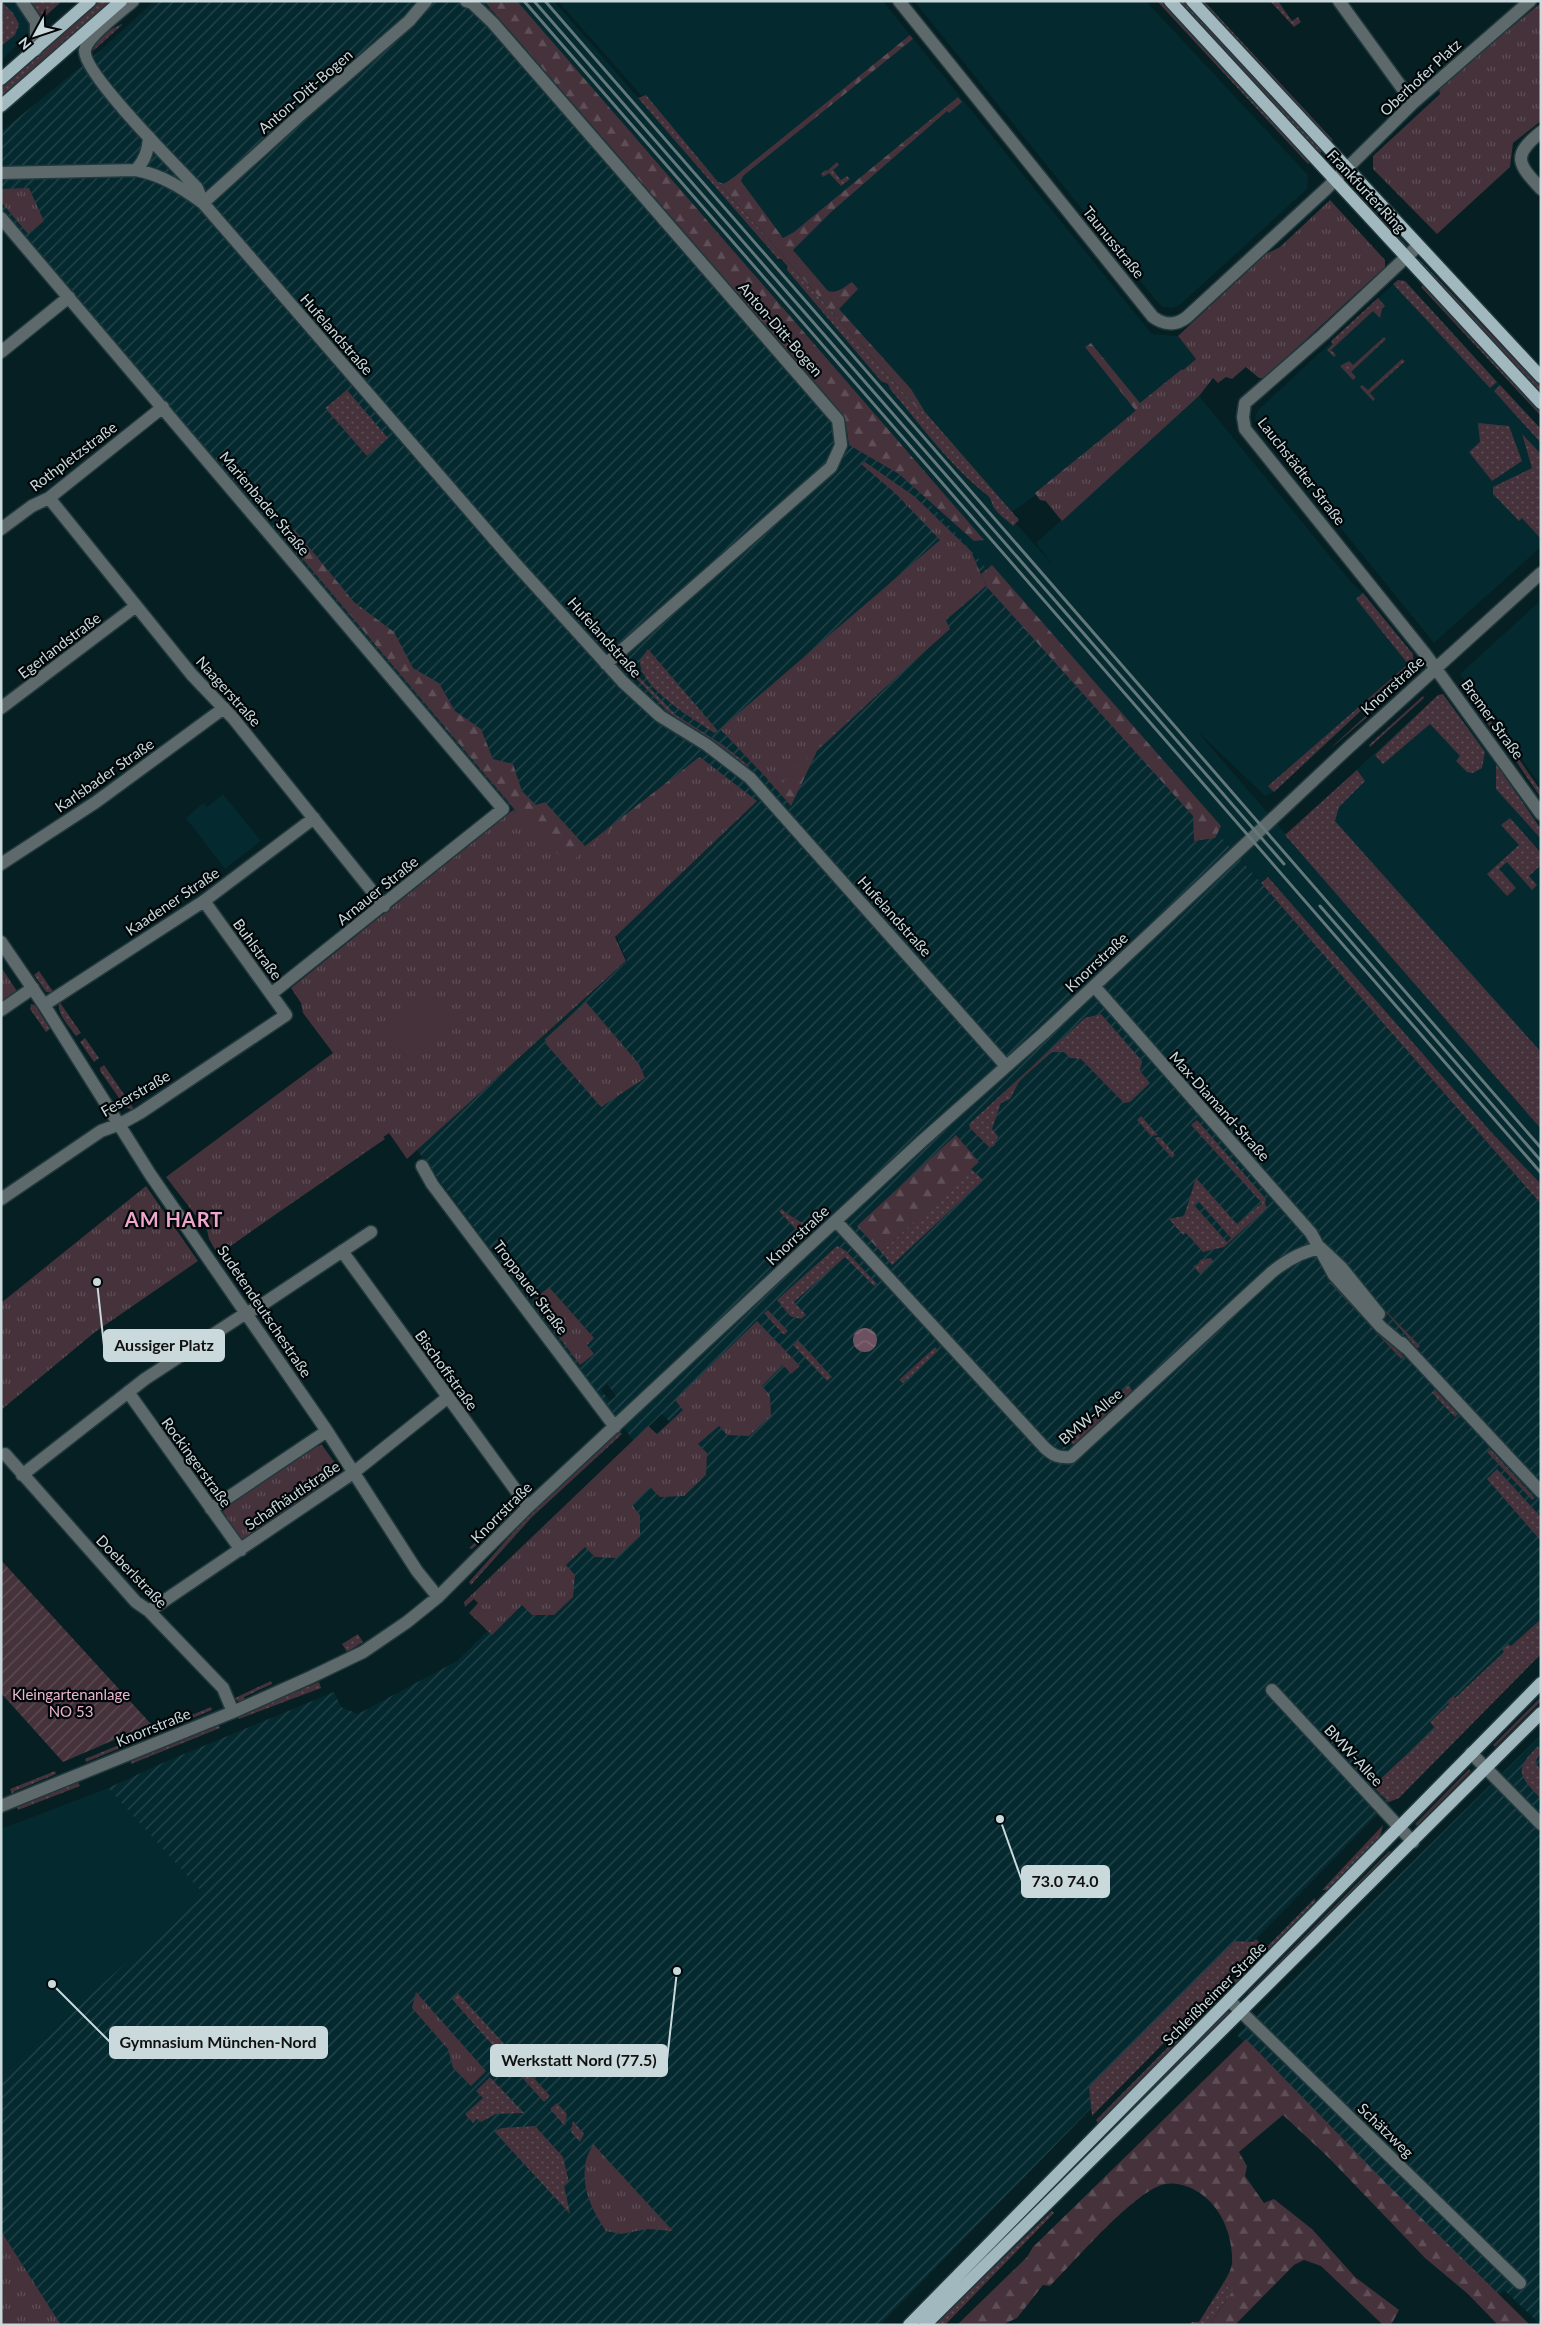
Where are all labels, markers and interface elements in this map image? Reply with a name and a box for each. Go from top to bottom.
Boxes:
north arrow [10,10,60,60]
text: N [15,34,35,53]
street label: Oberhofer Platz [1376,35,1464,119]
street label: Anton-Ditt-Bogen [254,45,356,137]
street label: Frankfurter Ring [1324,146,1410,236]
street label: Taunusstraße [1079,202,1149,282]
street label: Anton-Ditt-Bogen [735,278,827,380]
street label: Hufelandstraße [297,290,377,378]
street label: Lauchstädter Straße [1254,414,1350,528]
street label: Rothpletzstraße [26,417,120,495]
street label: Marienbader Straße [216,447,314,559]
street label: Hufelandstraße [564,593,646,681]
street label: Egerlandstraße [14,608,104,682]
street label: Naagerstraße [193,652,265,730]
street label: Knorrstraße [1357,652,1427,718]
street label: Bremer Straße [1458,676,1528,763]
street label: Karlsbader Straße [51,734,157,816]
street label: Arnauer Straße [333,852,421,928]
street label: Kaadener Straße [122,863,222,939]
street label: Hufelandstraße [854,872,936,960]
street label: Buhlstraße [230,915,286,983]
street label: Knorrstraße [1061,928,1131,996]
street label: Max-Diamand-Straße [1166,1048,1274,1164]
street label: Feserstraße [97,1066,173,1120]
street label: Knorrstraße [762,1201,832,1269]
district label: AM HART [124,1207,223,1231]
street label: Troppauer Straße [490,1236,572,1338]
street label: Sudetendeutschestraße [214,1241,316,1381]
street label: Bischoffstraße [412,1326,482,1414]
callout: Aussiger Platz [104,1330,224,1361]
text: Aussiger Platz [113,1335,214,1354]
street label: BMW-Allee [1055,1384,1126,1448]
street label: Rockingerstraße [158,1414,236,1510]
street label: Schafhäutlstraße [241,1457,343,1533]
street label: Knorrstraße [467,1478,535,1546]
street label: Doeberlstraße [93,1531,171,1611]
park label: Kleingartenanlage NO 53 [12,1685,130,1720]
street label: Knorrstraße [113,1704,193,1750]
street label: BMW-Allee [1321,1721,1387,1790]
callout: 73.0 74.0 [1022,1866,1109,1897]
text: 73.0 74.0 [1031,1871,1099,1890]
street label: Schleißheimer Straße [1158,1937,1270,2049]
callout: Gymnasium München-Nord [110,2027,327,2058]
text: Gymnasium München-Nord [119,2032,317,2051]
callout: Werkstatt Nord (77.5) [491,2045,667,2076]
text: Werkstatt Nord (77.5) [501,2050,657,2069]
street label: Schätzweg [1354,2099,1418,2161]

